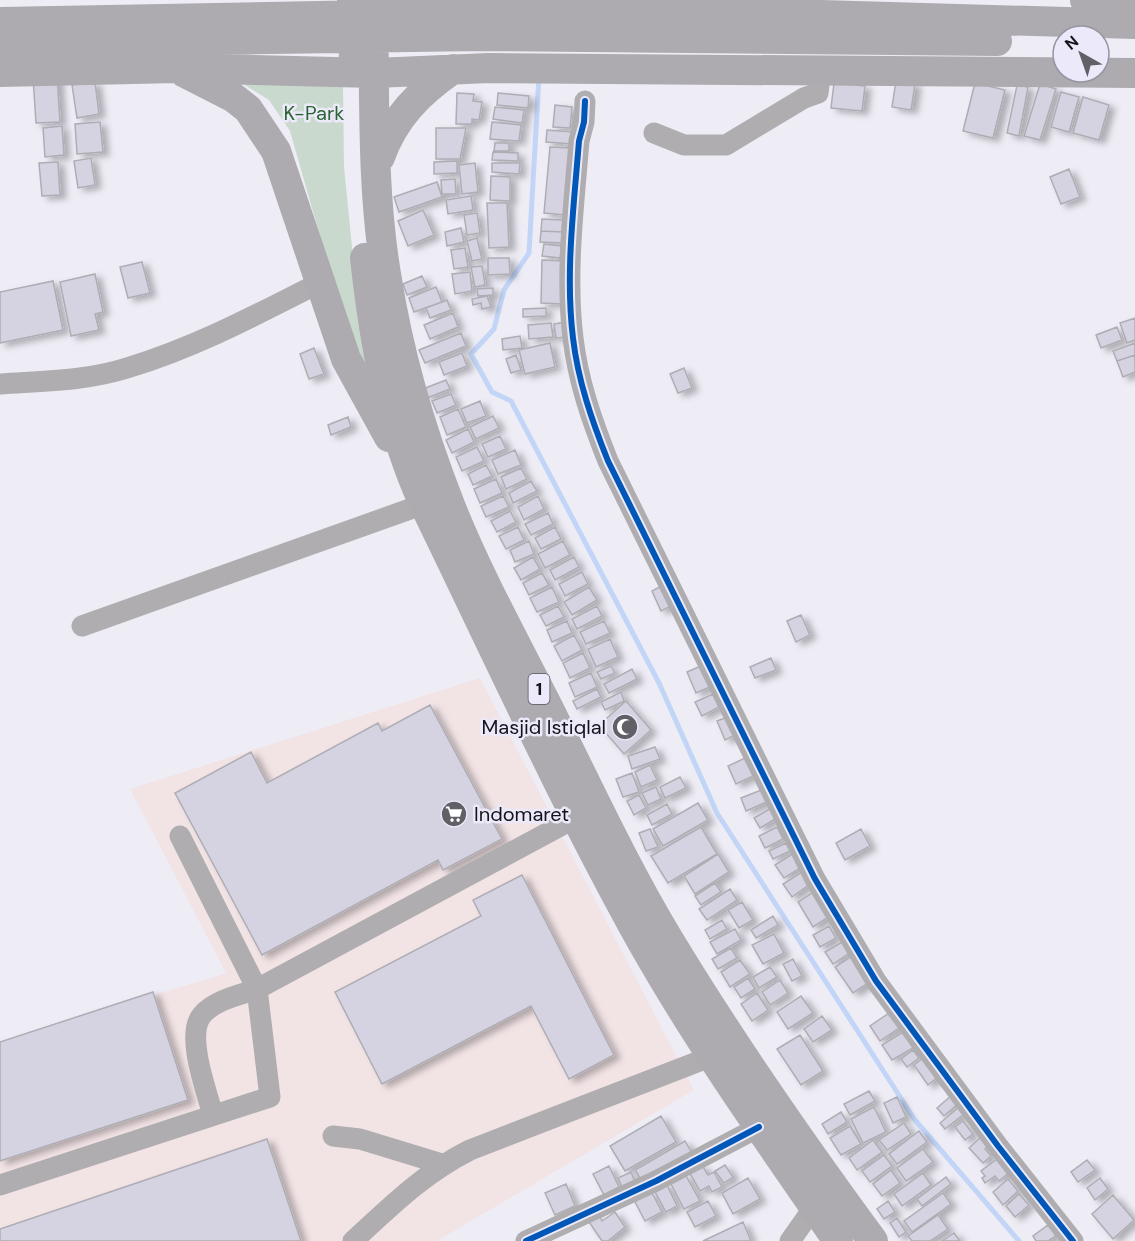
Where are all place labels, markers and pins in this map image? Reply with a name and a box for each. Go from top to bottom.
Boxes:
mosque icon: Masjid Istiqlal [610,712,640,742]
place label: Masjid Istiqlal [481,714,606,740]
supermarket icon: Indomaret [439,799,469,829]
place label: Indomaret [474,801,569,827]

